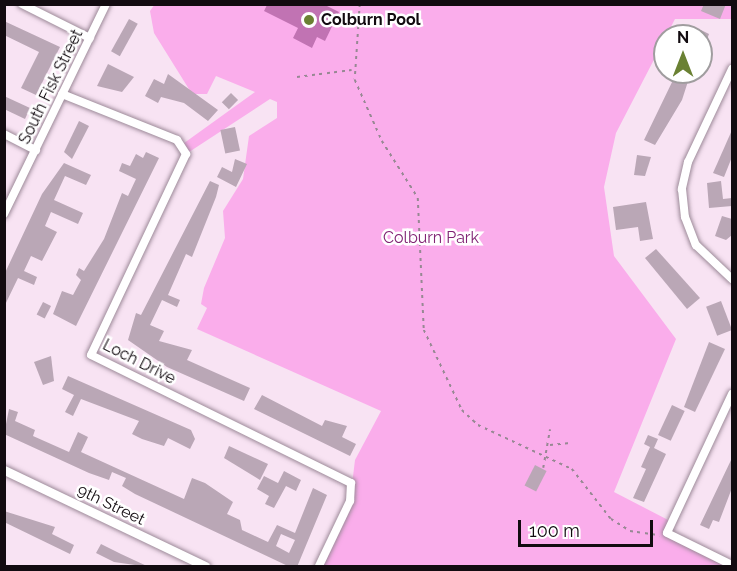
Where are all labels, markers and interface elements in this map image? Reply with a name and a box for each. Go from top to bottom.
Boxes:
place label: Colburn Pool [321,10,421,30]
marker: Colburn Pool [302,13,316,27]
north arrow [653,24,713,84]
street label: South Fisk Street [15,27,87,147]
text: N [677,28,689,47]
park label: Colburn Park [383,228,479,248]
street label: Loch Drive [99,336,179,388]
street label: 9th Street [74,480,148,530]
scale bar [521,508,656,546]
text: 100 m [529,520,580,541]

